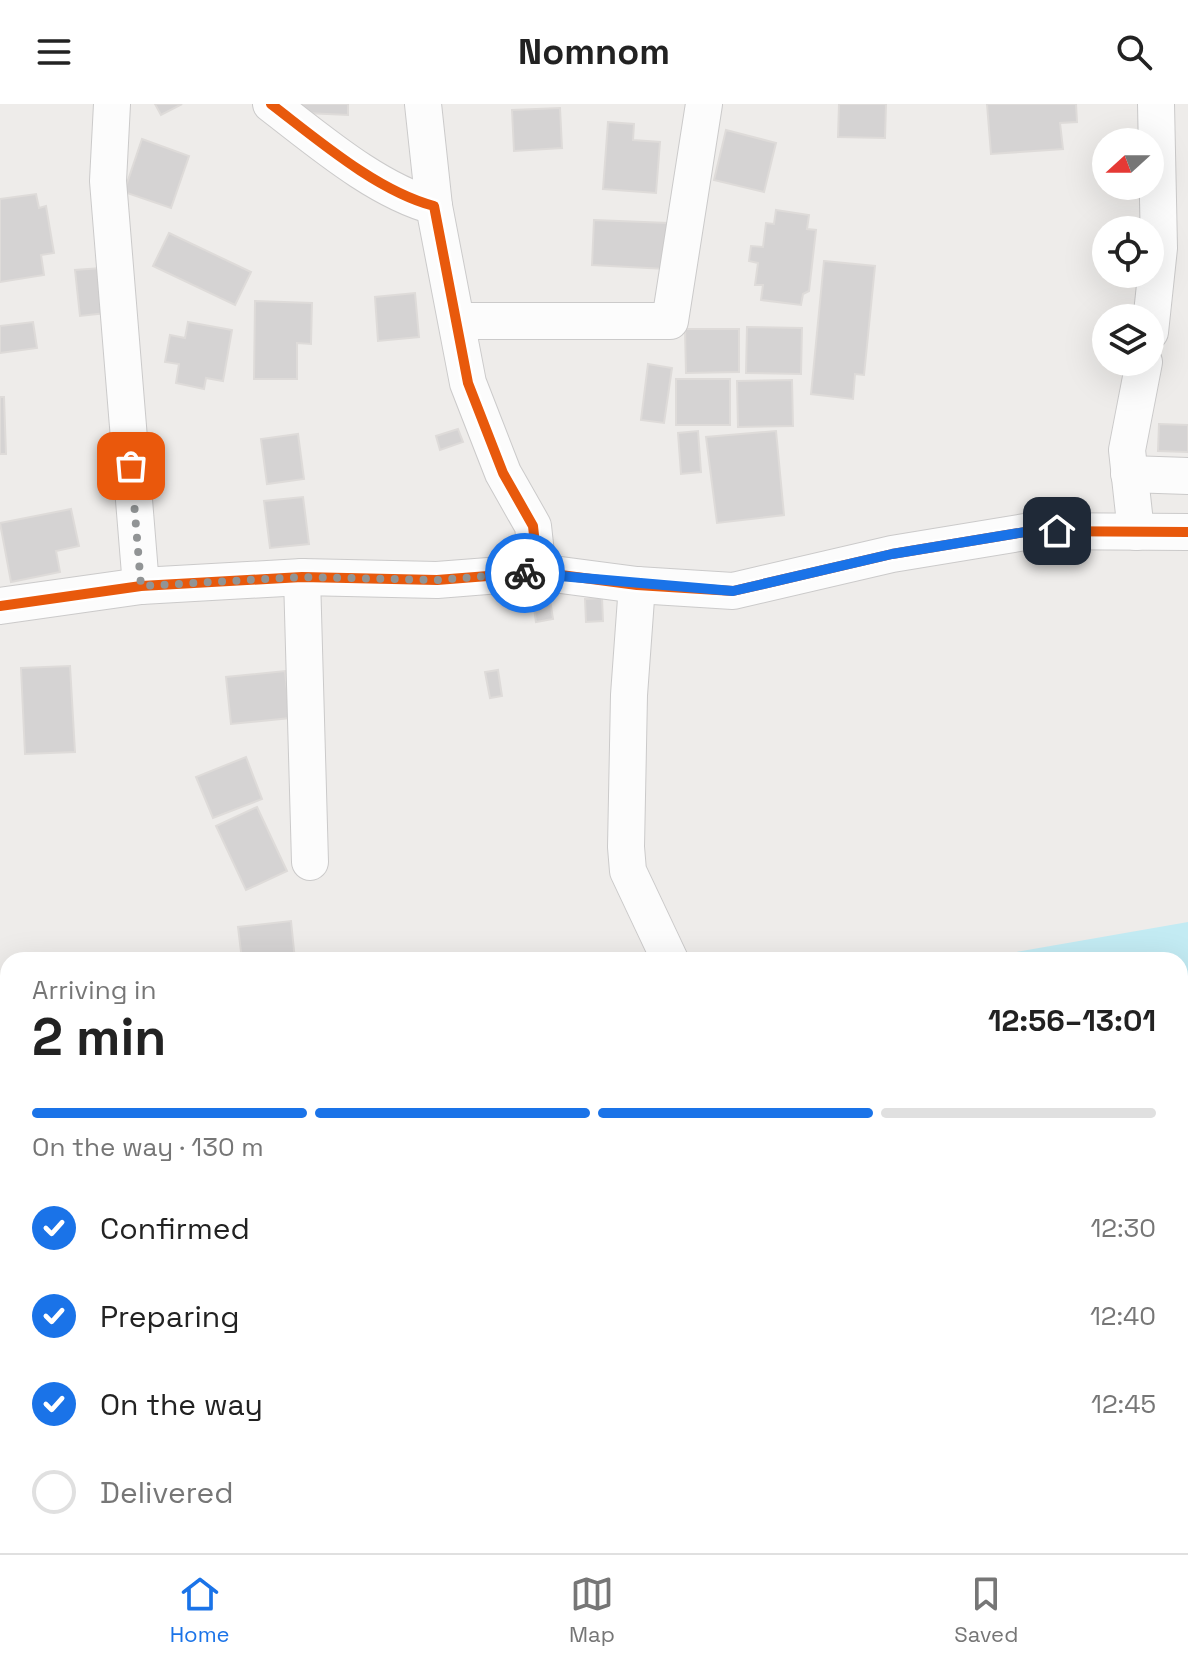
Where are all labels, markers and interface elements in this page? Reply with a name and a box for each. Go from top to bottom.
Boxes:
text: Nomnom [518,29,670,75]
icon: menu [32,30,76,74]
icon: search [1112,30,1156,74]
north arrow [1092,128,1164,200]
map controls [1092,128,1164,376]
button: locate [1092,216,1164,288]
button: layers [1092,304,1164,376]
pin [97,432,165,500]
icon: bag [109,444,153,488]
pin [1023,497,1091,565]
icon: home [1035,509,1079,553]
courier [485,533,565,613]
icon: bike [503,551,547,595]
text: Arriving in [32,973,156,1007]
text: 12:56–13:01 [988,1001,1156,1040]
text: 2 min [32,1004,166,1070]
text: On the way · 130 m [32,1130,264,1164]
icon: check [32,1206,76,1250]
text: Confirmed [100,1209,250,1248]
text: 12:30 [1091,1211,1156,1245]
icon: check [32,1294,76,1338]
text: Preparing [100,1297,239,1336]
text: 12:40 [1090,1299,1156,1333]
icon: check [32,1382,76,1426]
text: On the way [100,1385,263,1424]
text: 12:45 [1091,1387,1156,1421]
text: Delivered [100,1473,234,1512]
tab: Home [170,1572,230,1648]
tab: Map [569,1572,615,1648]
tab: Saved [954,1572,1018,1648]

